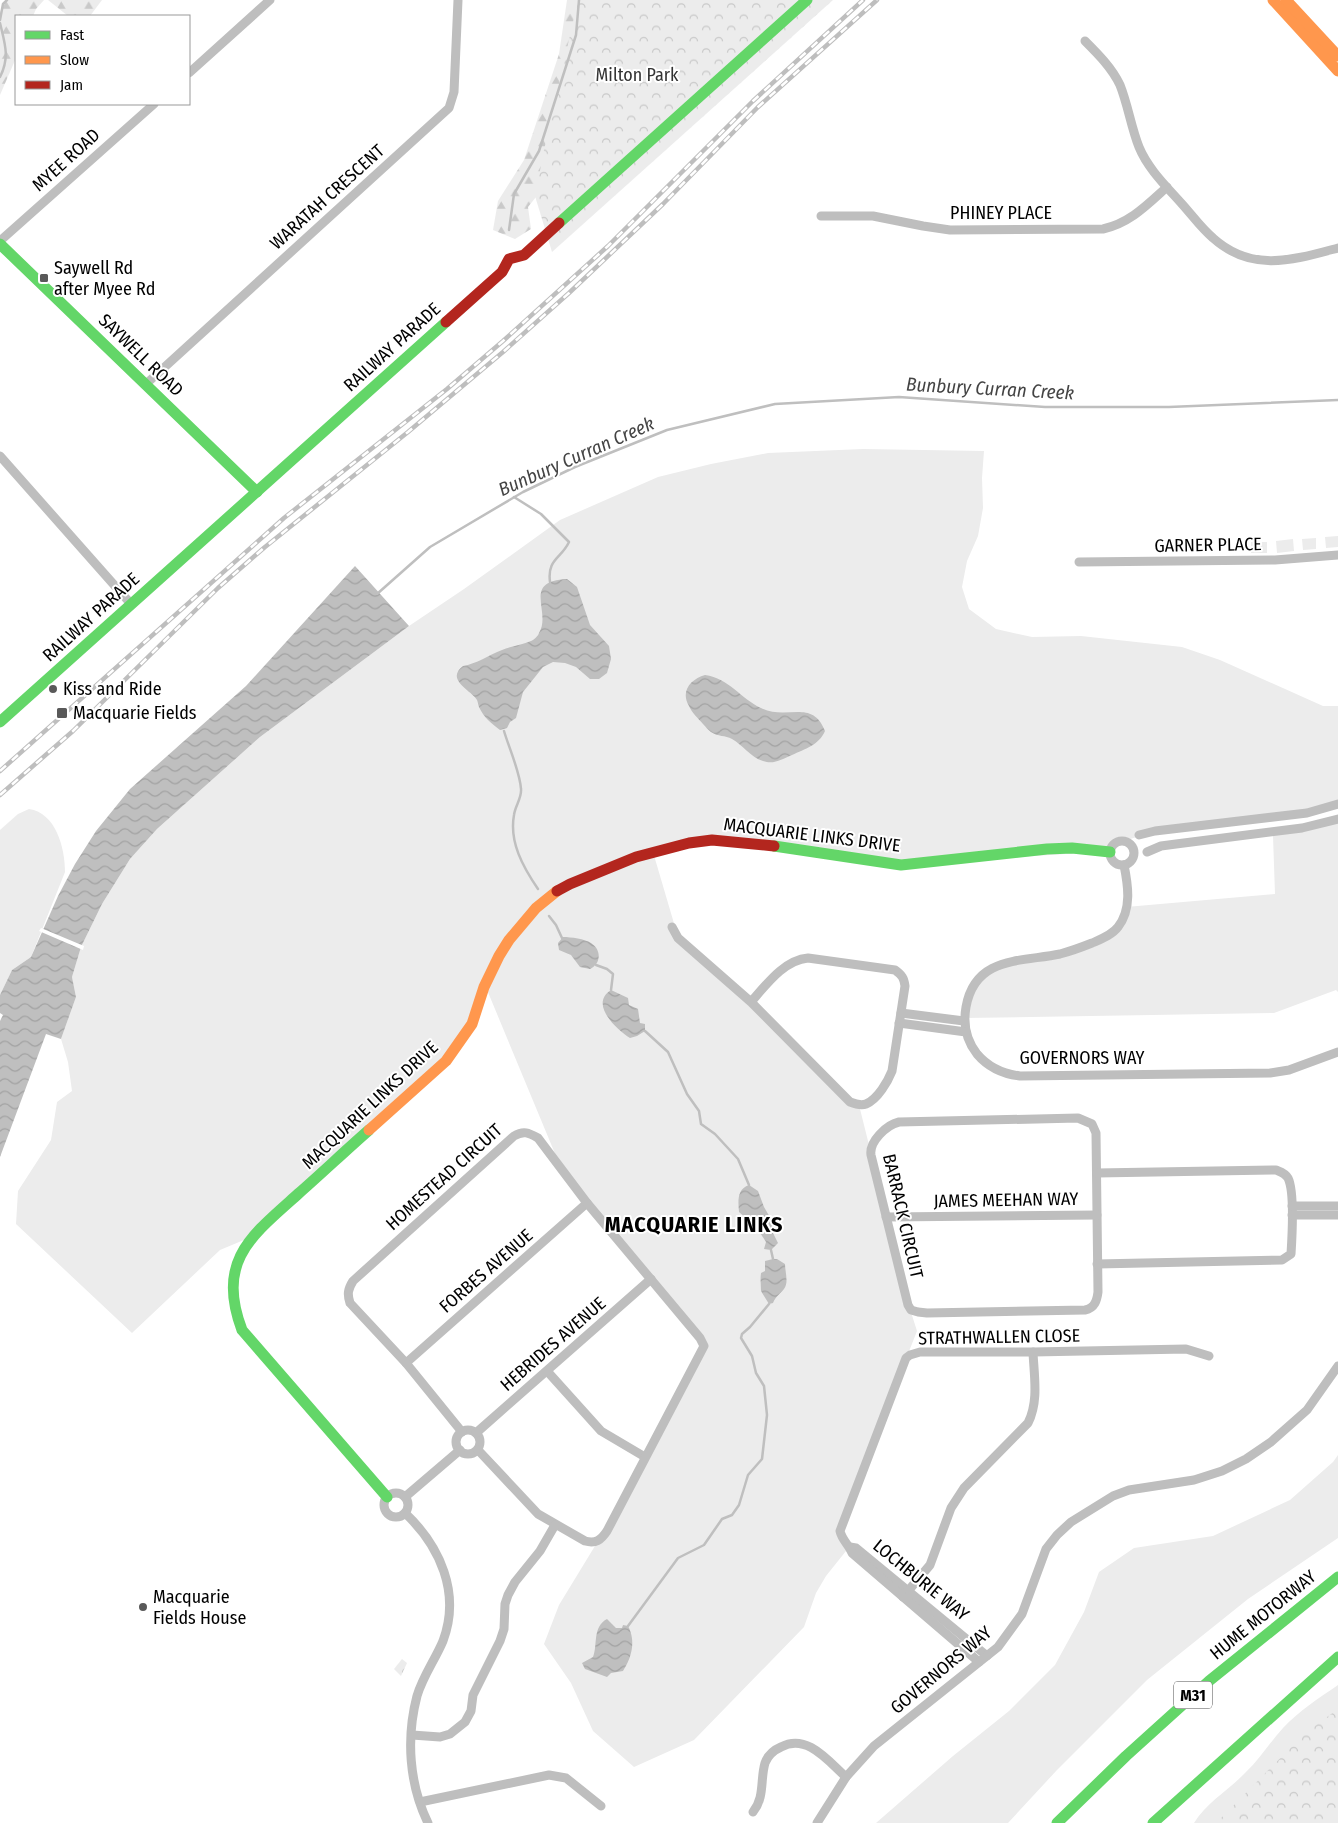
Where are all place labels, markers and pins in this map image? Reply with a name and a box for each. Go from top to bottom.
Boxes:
place label: Saywell Rd after Myee Rd [54,257,155,300]
marker: Saywell Rd after Myee Rd [38,272,50,284]
place label: Kiss and Ride [63,678,162,700]
marker: Kiss and Ride [47,683,59,695]
place label: Macquarie Fields [73,702,197,724]
marker: Macquarie Fields [55,706,69,720]
place label: Macquarie Fields House [153,1586,246,1629]
marker: Macquarie Fields House [137,1601,149,1613]

